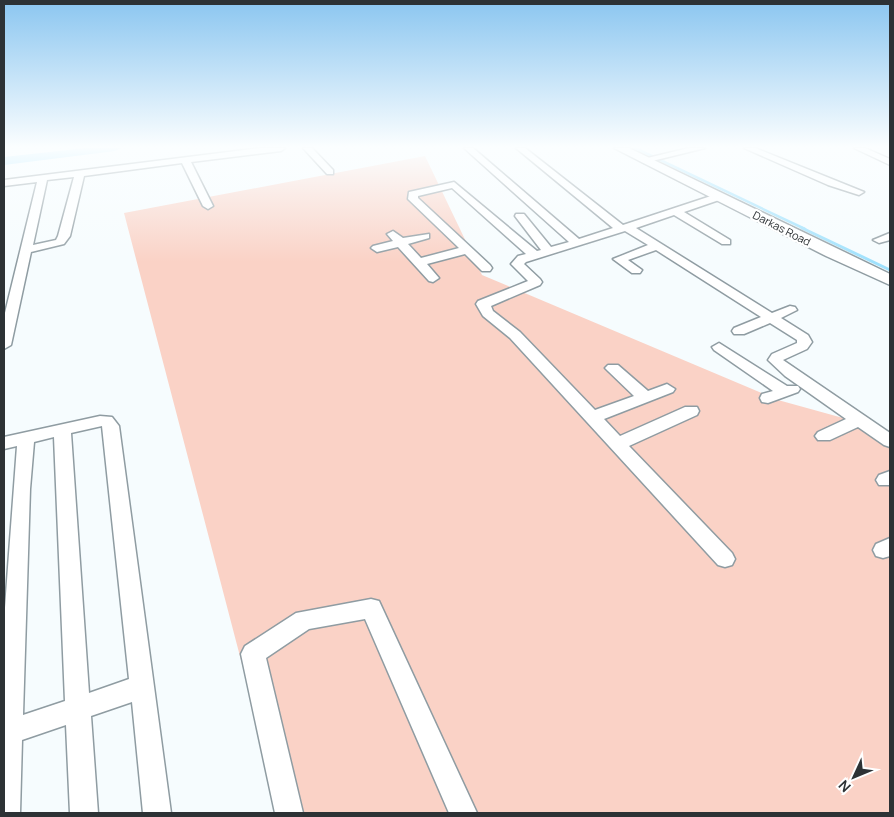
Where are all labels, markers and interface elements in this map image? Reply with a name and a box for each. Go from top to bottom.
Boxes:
street label: Darkas Road [750,207,814,249]
north arrow [829,752,879,802]
text: N [834,776,855,797]

